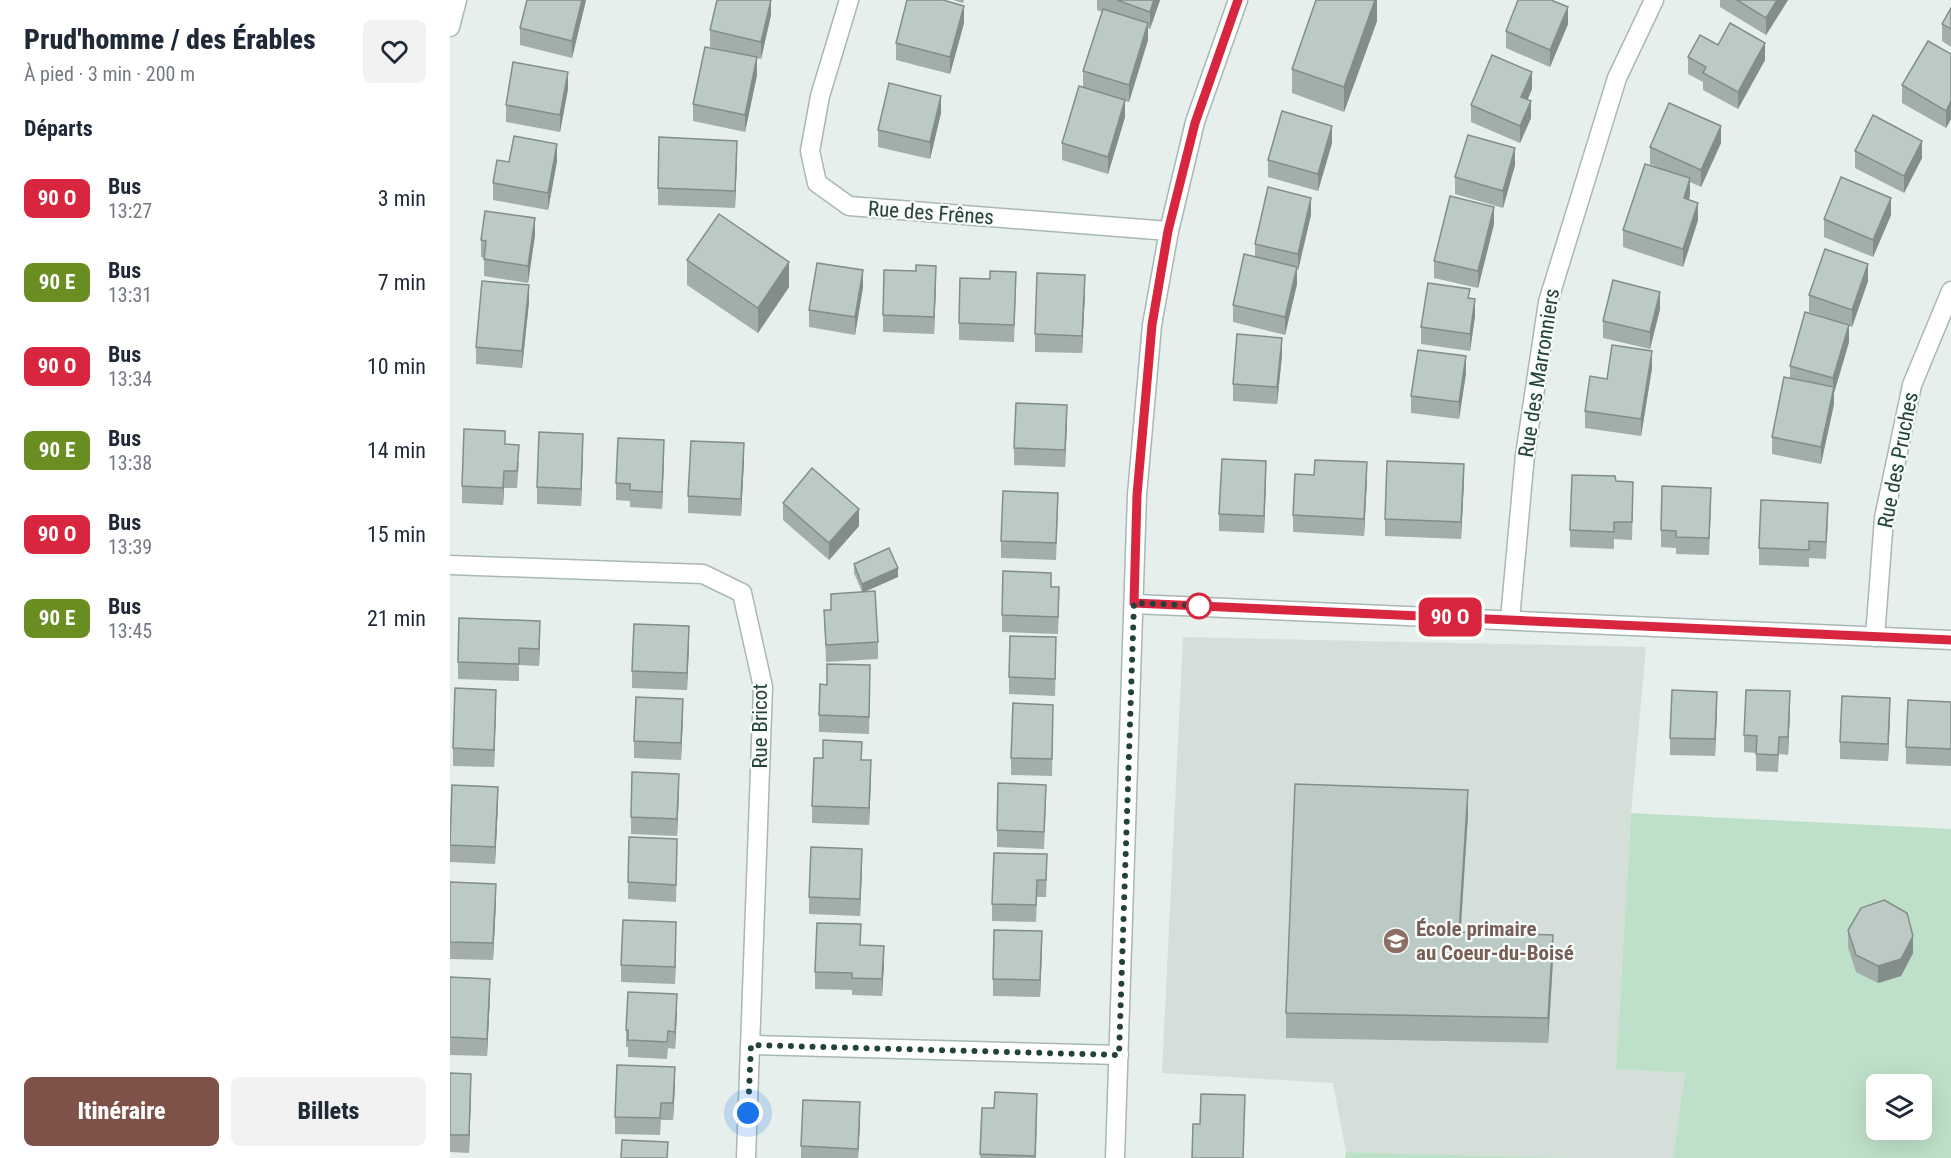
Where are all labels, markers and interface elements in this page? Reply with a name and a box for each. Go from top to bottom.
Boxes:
button: heart [363,20,426,83]
text: Prud'homme / des Érables [24,23,316,56]
text: À pied · 3 min · 200 m [24,62,195,86]
text: Départs [24,116,93,141]
text: Bus [108,174,141,199]
text: 90 O [38,186,76,210]
text: 3 min [378,186,426,211]
street label: Rue des Frênes [867,197,995,229]
text: 13:27 [108,199,152,223]
text: Bus [108,258,141,283]
text: 90 E [39,270,75,294]
text: 7 min [378,270,426,295]
text: 13:31 [108,283,152,307]
street label: Rue des Marronniers [1514,287,1564,459]
text: Bus [108,342,141,367]
text: 90 O [38,354,76,378]
text: 10 min [367,354,426,379]
text: 13:34 [108,367,152,391]
street label: Rue des Pruches [1873,390,1923,530]
text: Bus [108,426,141,451]
text: 90 E [39,438,75,462]
text: 14 min [367,438,426,463]
text: 13:38 [108,451,152,475]
text: Bus [108,510,141,535]
text: 90 O [38,522,76,546]
text: 15 min [367,522,426,547]
text: 13:39 [108,535,152,559]
unlabelled marker [1186,593,1212,619]
text: Bus [108,594,141,619]
line badge: 90 O [1408,598,1492,636]
text: 90 O [1431,605,1469,629]
text: 90 E [39,606,75,630]
text: 21 min [367,606,426,631]
text: 13:45 [108,619,152,643]
street label: Rue Bricot [748,683,772,769]
place label: École primaire au Coeur‑du‑Boisé [1416,917,1574,965]
school or university icon: École primaire au Coeur‑du‑Boisé [1381,926,1411,956]
map controls [1866,1074,1932,1140]
button: layers [1866,1074,1932,1140]
button: Itinéraire [24,1077,219,1146]
button: Billets [231,1077,426,1146]
your location [733,1098,763,1128]

